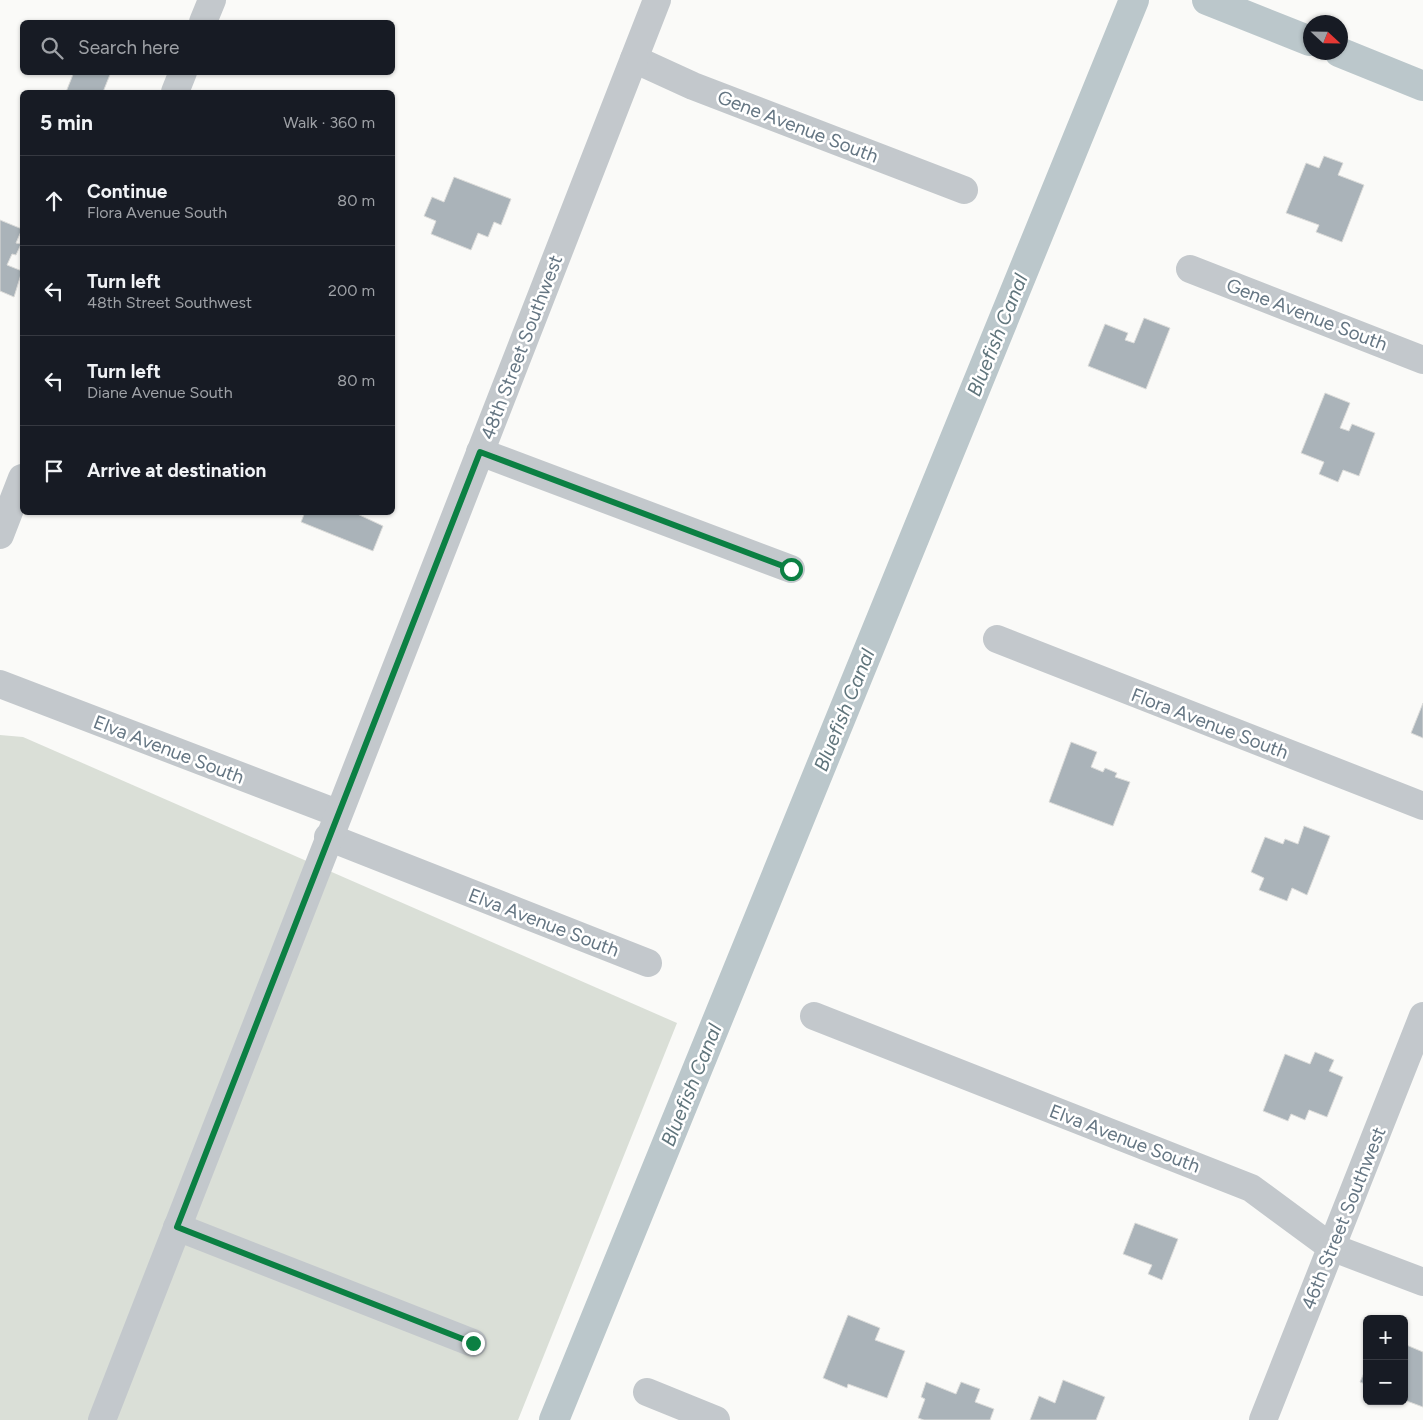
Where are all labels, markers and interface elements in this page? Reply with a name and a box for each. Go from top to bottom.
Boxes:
north arrow [1303,15,1348,60]
search box [20,20,395,75]
icon: search [38,34,66,62]
text: Search here [78,36,180,59]
street label: Gene Avenue South [714,85,882,168]
text: 5 min [40,110,93,135]
text: Walk · 360 m [283,113,375,132]
text: Continue [87,180,167,203]
icon: ahead [40,187,68,215]
text: 80 m [337,191,375,210]
text: Flora Avenue South [87,203,227,222]
street label: 48th Street Southwest [476,252,567,443]
text: Turn left [87,270,161,293]
water label: Bluefish Canal [962,270,1033,400]
street label: Gene Avenue South [1223,273,1391,356]
icon: left [40,277,68,305]
text: 200 m [328,281,375,300]
text: 48th Street Southwest [87,293,252,312]
text: Turn left [87,360,161,383]
icon: left [40,367,68,395]
text: 80 m [337,371,375,390]
text: Diane Avenue South [87,383,233,402]
icon: arrive [40,457,68,485]
text: Arrive at destination [87,459,266,482]
route start [780,558,803,581]
water label: Bluefish Canal [809,645,880,775]
street label: Flora Avenue South [1128,683,1292,764]
street label: Elva Avenue South [90,710,247,789]
street label: Elva Avenue South [465,883,622,962]
water label: Bluefish Canal [656,1020,727,1150]
street label: Elva Avenue South [1046,1099,1203,1178]
street label: 46th Street Southwest [1296,1124,1391,1313]
map controls [1363,1315,1408,1405]
button: + [1363,1315,1408,1360]
route end [462,1332,485,1355]
button: − [1363,1360,1408,1405]

